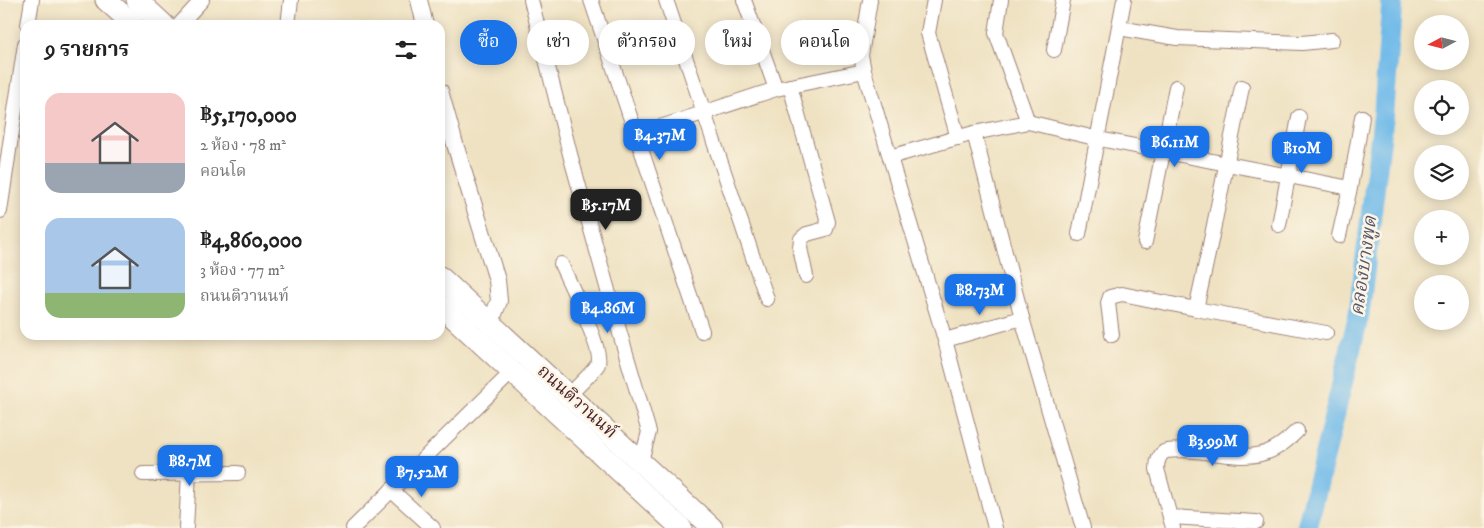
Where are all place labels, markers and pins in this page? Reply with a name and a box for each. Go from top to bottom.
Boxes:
pin: ฿4.37M [619,119,701,161]
pin: ฿6.11M [1134,126,1216,168]
pin: ฿10M [1272,132,1332,174]
pin: ฿5.17M [565,188,647,231]
pin: ฿8.73M [939,274,1021,316]
pin: ฿4.86M [567,292,649,334]
pin: ฿3.99M [1172,424,1254,467]
pin: ฿8.7M [155,444,225,487]
pin: ฿7.52M [381,456,463,498]

